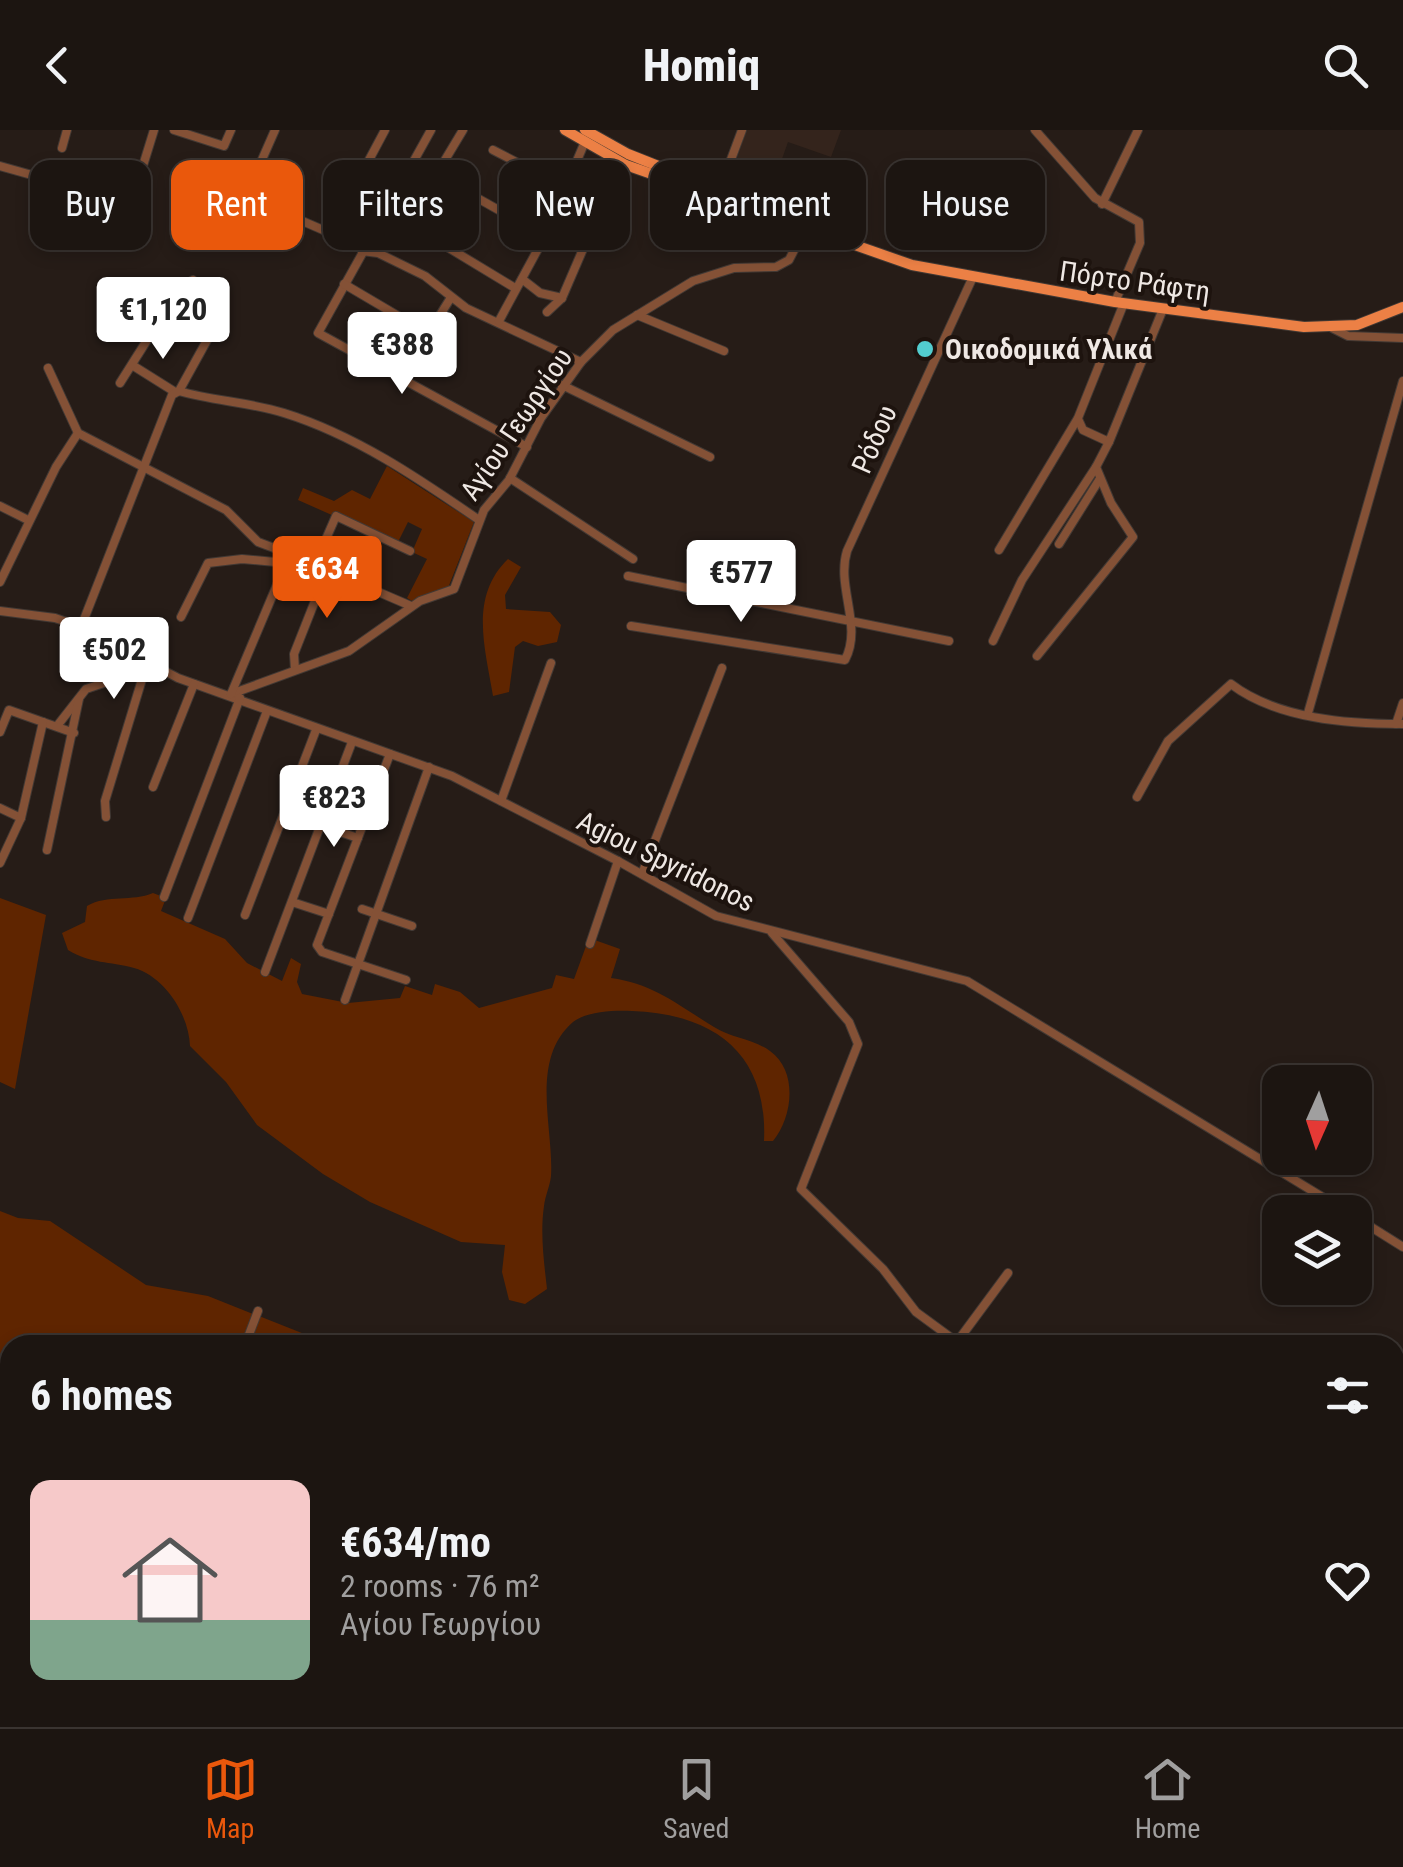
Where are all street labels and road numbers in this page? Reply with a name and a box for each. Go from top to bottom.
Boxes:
street label: Πόρτο Ράφτη [1058,255,1212,308]
street label: Αγίου Γεωργίου [454,342,579,506]
street label: Ρόδου [845,400,904,478]
street label: Agiou Spyridonos [572,804,760,919]

